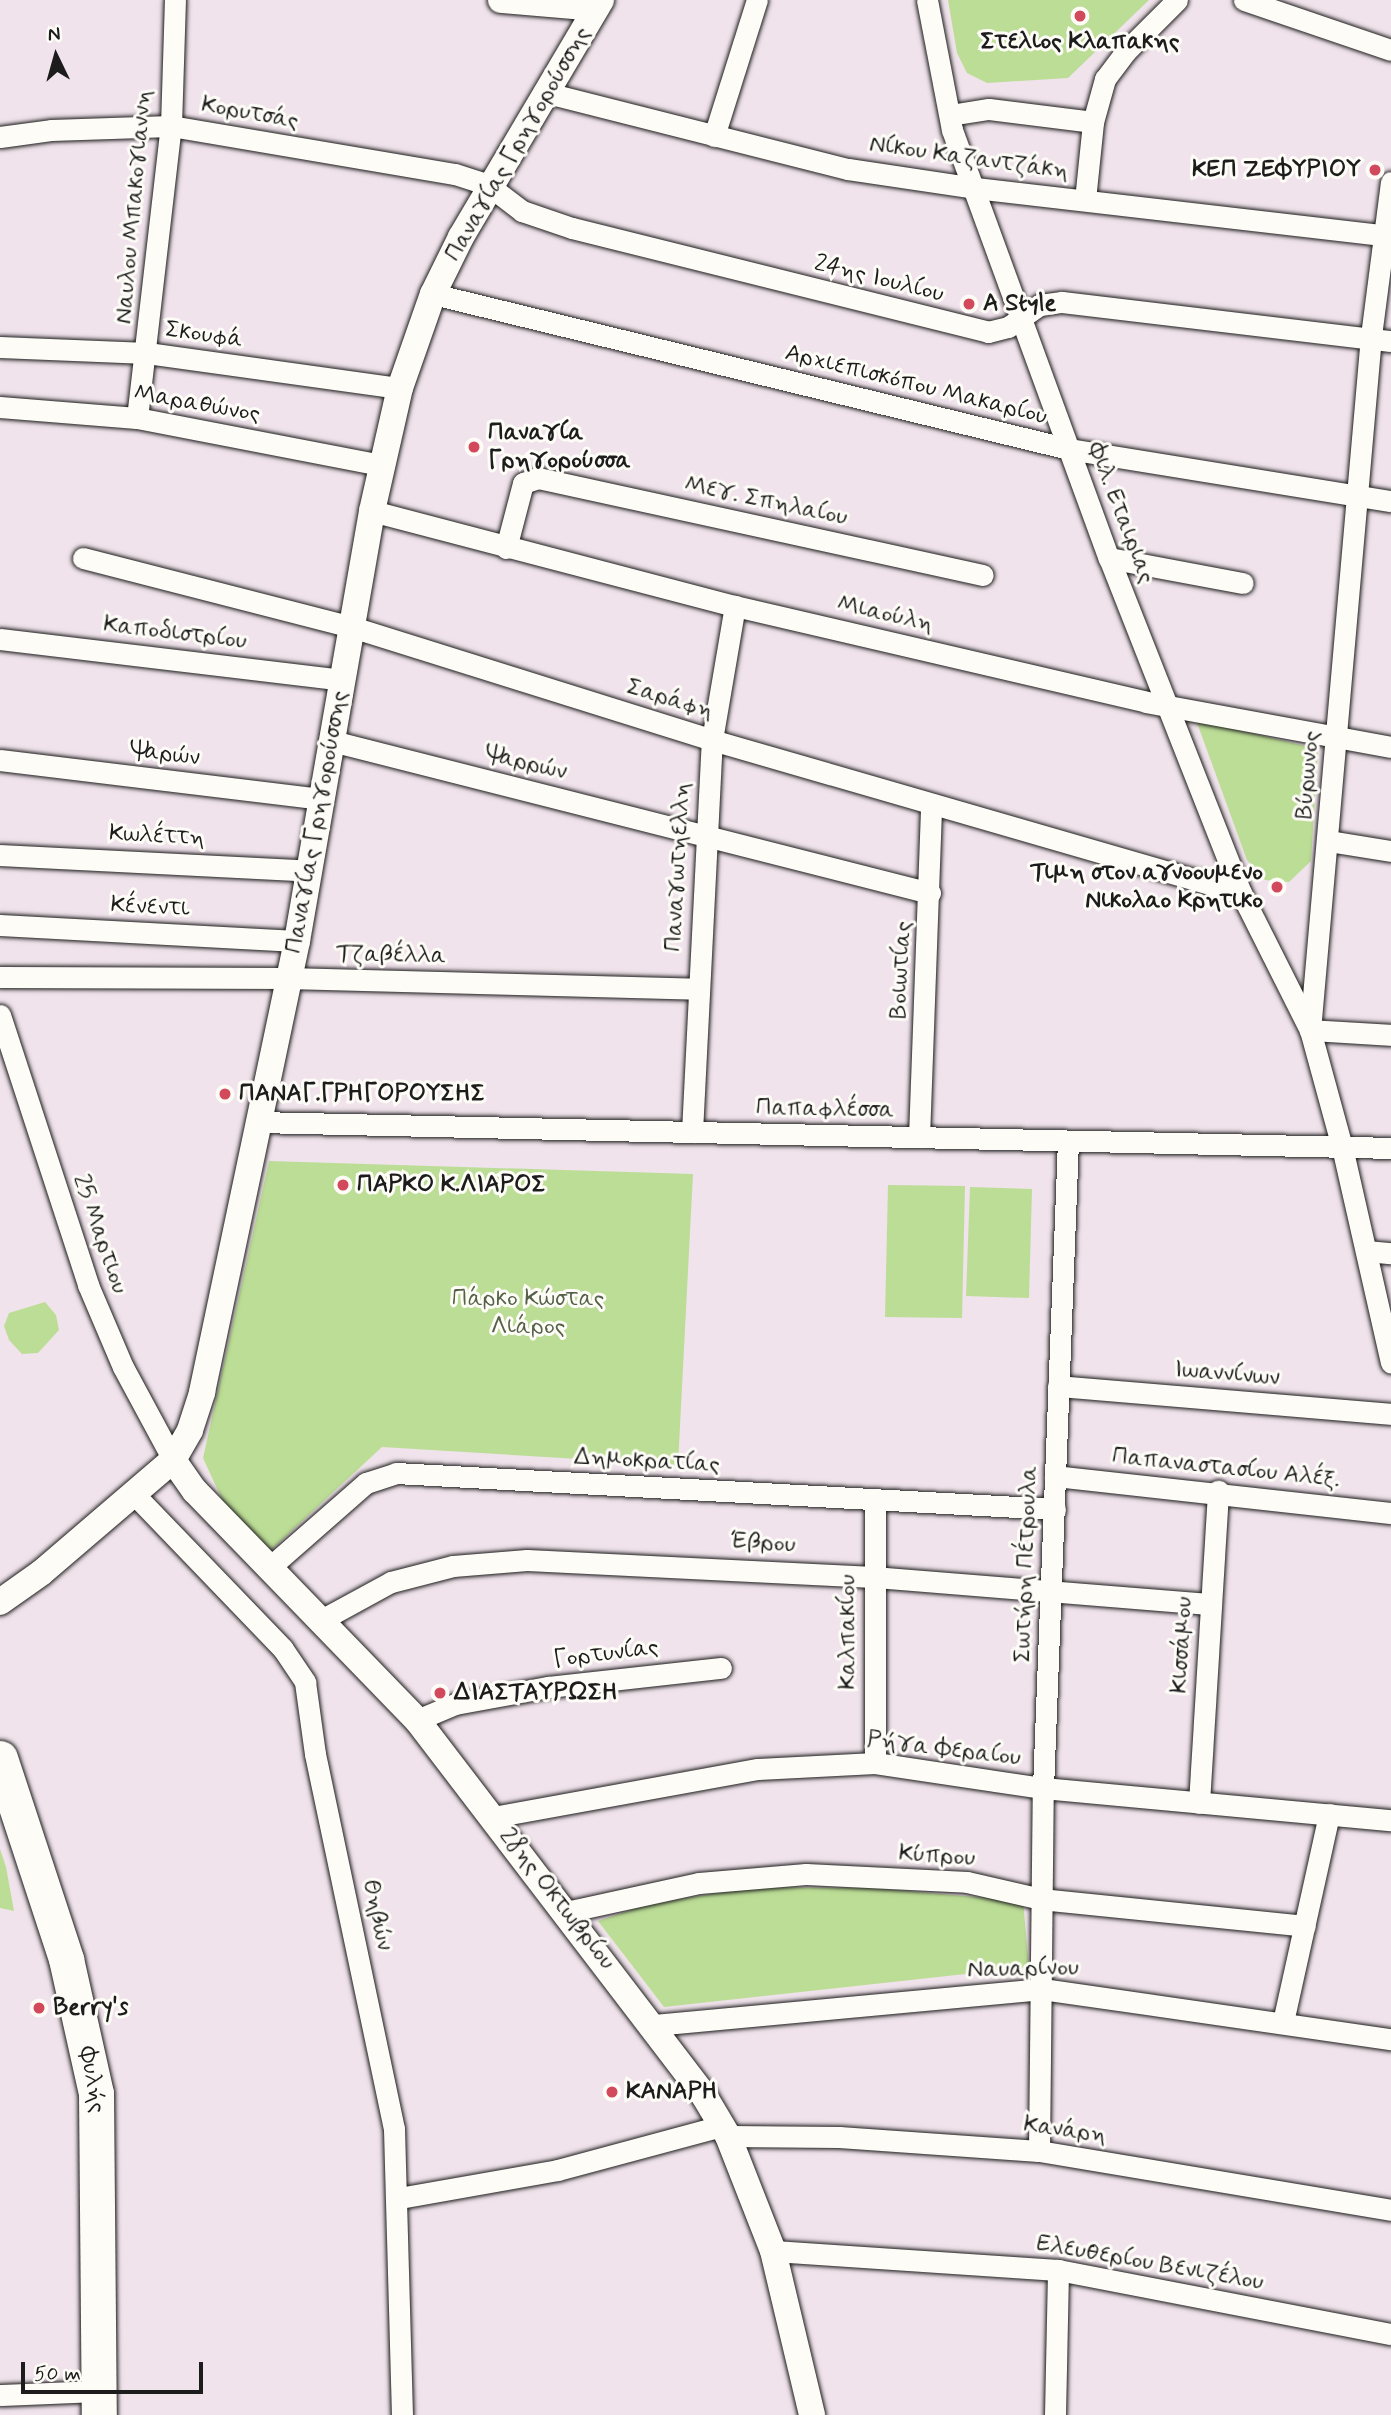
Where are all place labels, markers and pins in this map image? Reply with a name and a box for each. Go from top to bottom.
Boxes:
marker: Στελιος Κλαπακης [1072,8,1088,24]
place label: Στελιος Κλαπακης [980,28,1180,56]
place label: ΚΕΠ ΖΕΦΥΡΙΟΥ [1192,156,1361,184]
marker: ΚΕΠ ΖΕΦΥΡΙΟΥ [1367,162,1383,178]
place label: A Style [983,290,1056,318]
marker: A Style [961,296,977,312]
place label: Παναγία Γρηγορούσσα [488,419,631,475]
marker: Παναγία Γρηγορούσσα [466,439,482,455]
place label: Τιμη στον αγνοουμενο Νικολαο Κρητικο [1030,859,1263,915]
marker: Τιμη στον αγνοουμενο Νικολαο Κρητικο [1269,879,1285,895]
place label: ΠΑΝΑΓ.ΓΡΗΓΟΡΟΥΣΗΣ [239,1080,485,1108]
marker: ΠΑΝΑΓ.ΓΡΗΓΟΡΟΥΣΗΣ [217,1086,233,1102]
place label: ΠΑΡΚΟ Κ.ΛΙΑΡΟΣ [357,1171,546,1199]
marker: ΠΑΡΚΟ Κ.ΛΙΑΡΟΣ [335,1177,351,1193]
place label: ΔΙΑΣΤΑΥΡΩΣΗ [454,1679,618,1707]
marker: ΔΙΑΣΤΑΥΡΩΣΗ [432,1685,448,1701]
place label: Berry's [53,1994,128,2022]
marker: Berry's [31,2000,47,2016]
place label: ΚΑΝΑΡΗ [626,2078,717,2106]
marker: ΚΑΝΑΡΗ [604,2084,620,2100]

